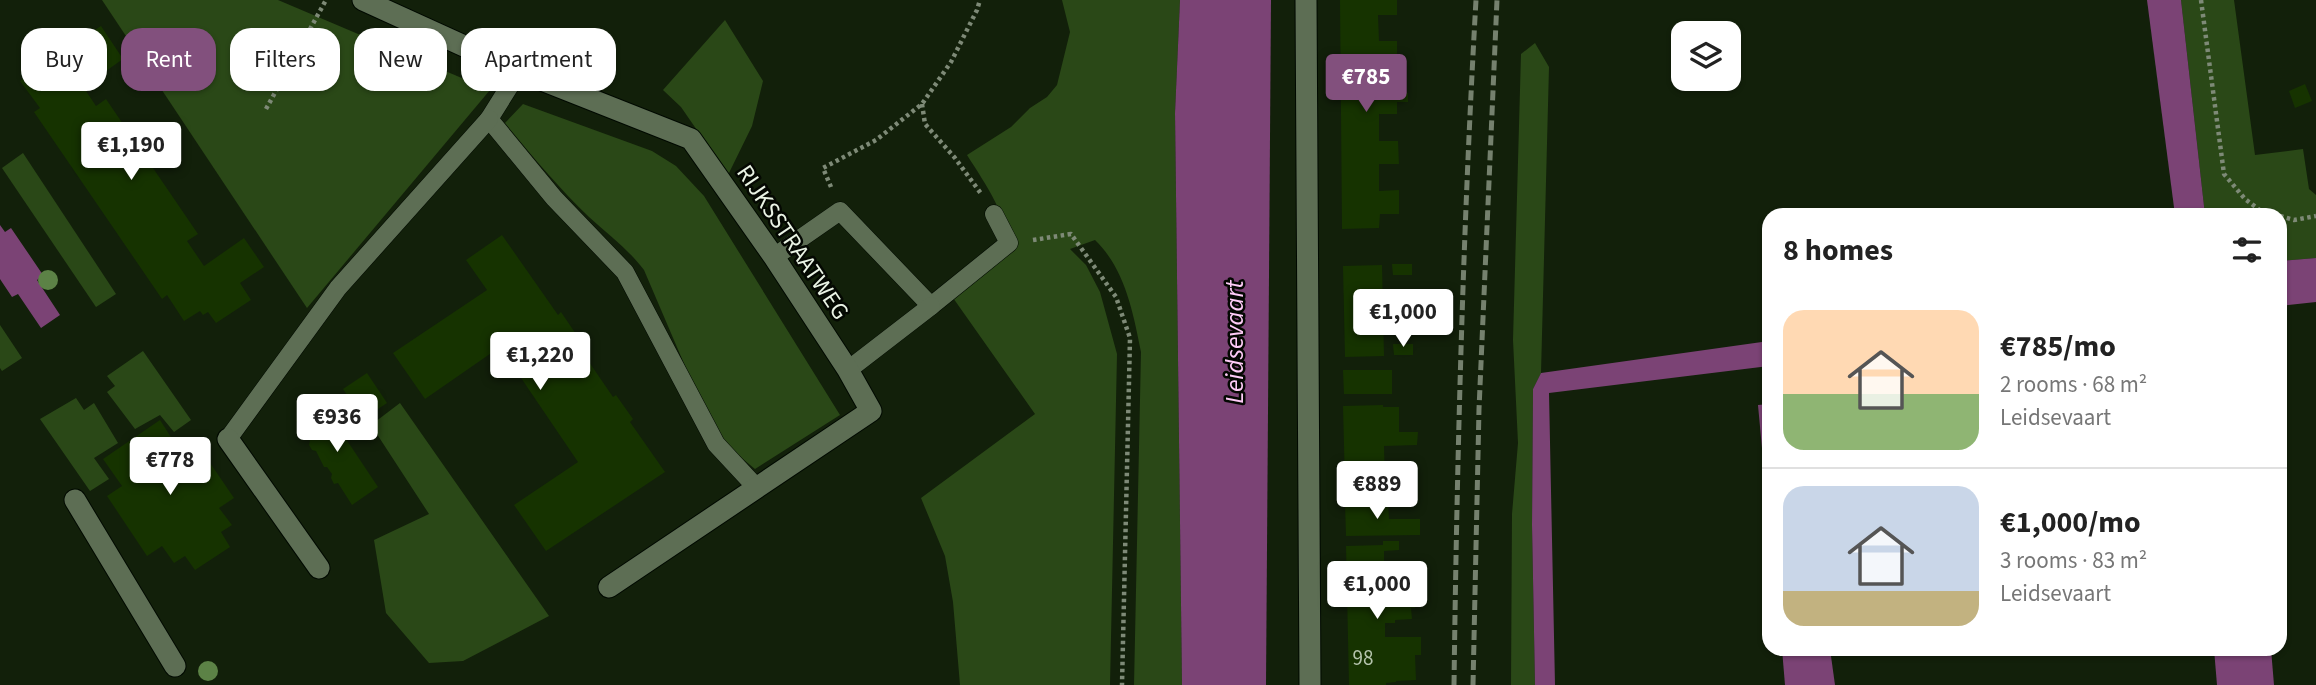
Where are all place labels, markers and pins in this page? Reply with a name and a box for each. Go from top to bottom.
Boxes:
pin: €785 [1325,54,1407,114]
pin: €1,190 [74,122,188,182]
pin: €1,000 [1346,290,1460,349]
pin: €1,220 [483,332,597,392]
pin: €936 [296,394,378,454]
pin: €778 [129,438,211,497]
pin: €889 [1336,462,1418,521]
pin: €1,000 [1320,562,1434,621]

